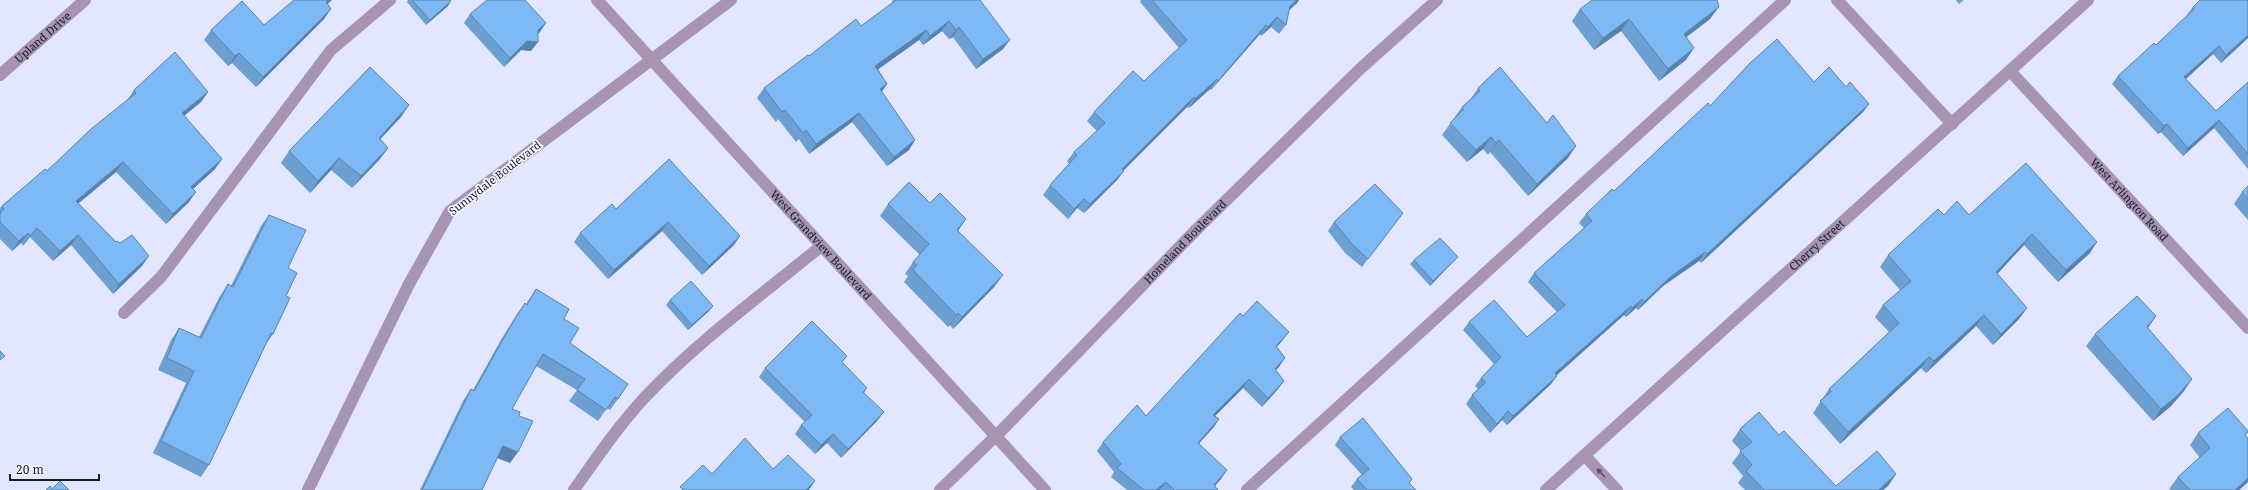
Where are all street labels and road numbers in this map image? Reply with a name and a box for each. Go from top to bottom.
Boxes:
street label: Upland Drive [11,8,74,66]
street label: Sunnydale Boulevard [446,137,544,218]
street label: West Arlington Road [2087,155,2172,244]
street label: West Grandview Boulevard [767,187,876,303]
street label: Homeland Boulevard [1140,196,1230,287]
street label: Cherry Street [1785,216,1847,274]

